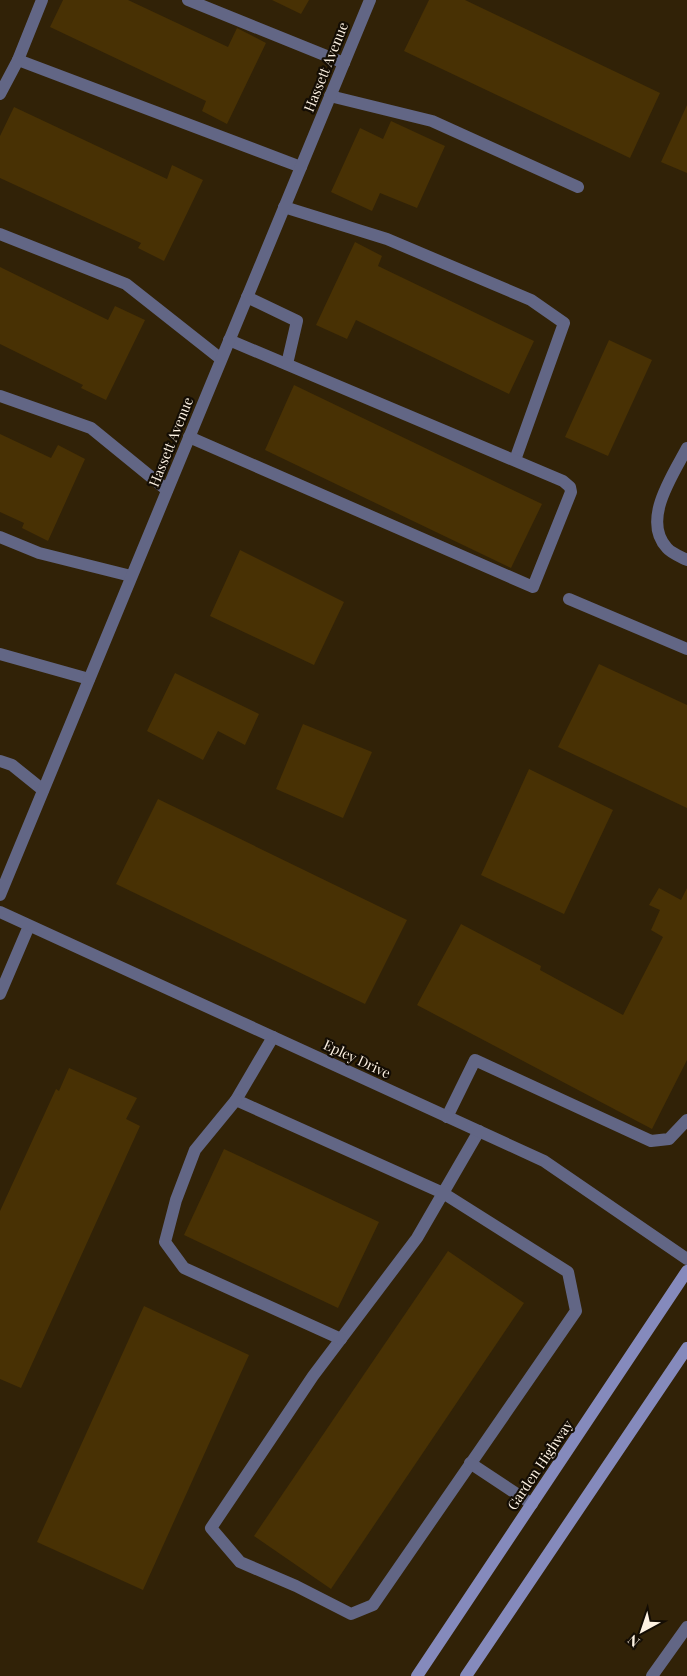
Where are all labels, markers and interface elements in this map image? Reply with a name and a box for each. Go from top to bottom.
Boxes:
street label: Hassett Avenue [299,19,352,115]
street label: Hassett Avenue [144,394,197,490]
street label: Epley Drive [321,1035,394,1082]
street label: Garden Highway [502,1416,577,1513]
north arrow [617,1606,667,1656]
text: N [623,1631,643,1652]

